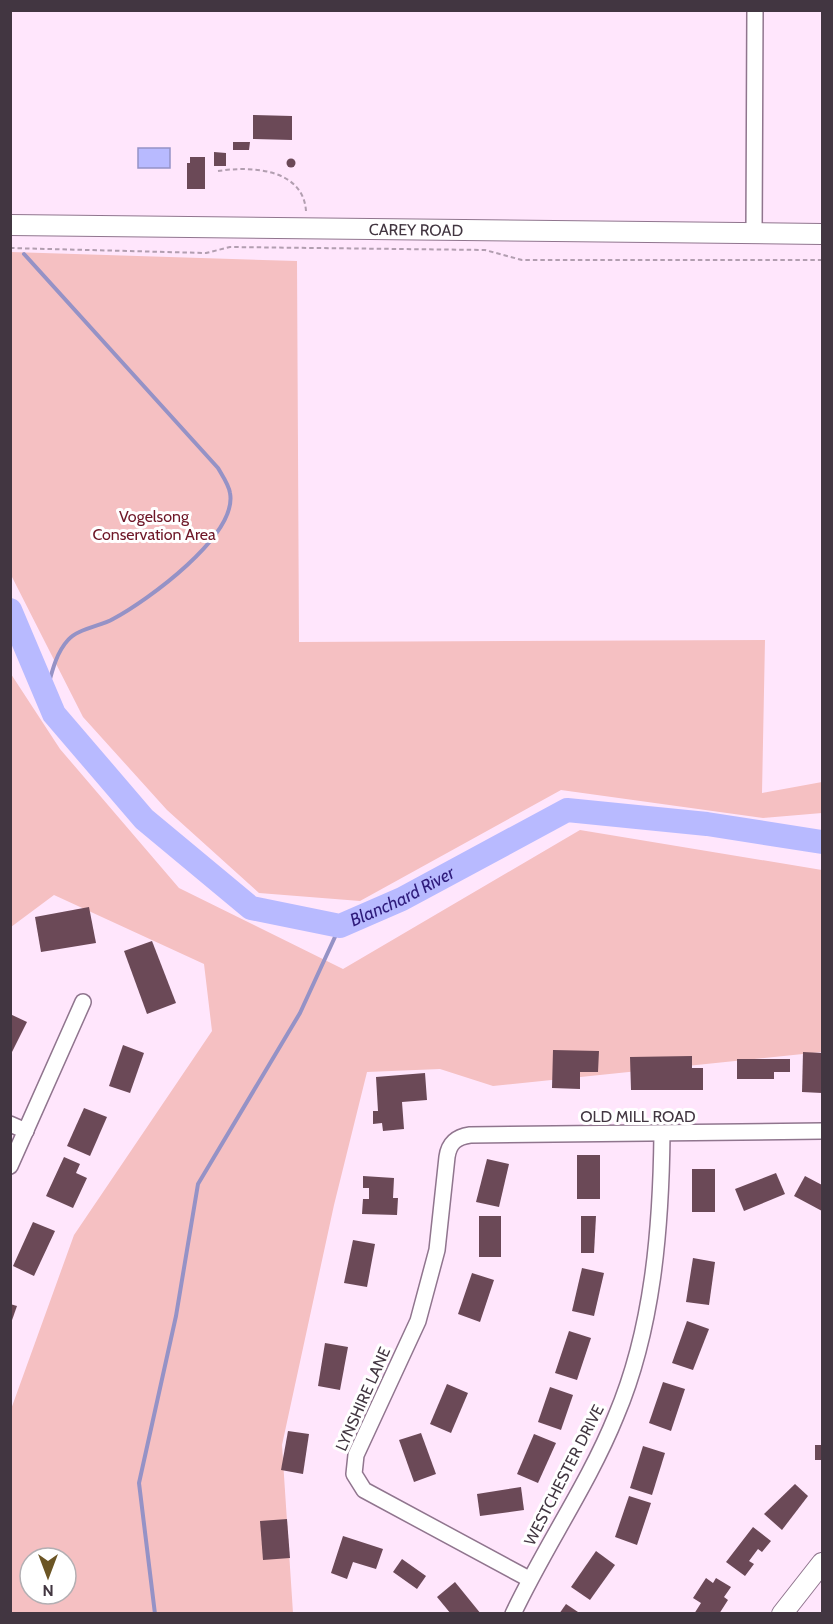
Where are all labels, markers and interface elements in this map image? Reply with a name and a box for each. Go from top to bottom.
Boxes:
street label: CAREY ROAD [369,219,463,240]
park label: Vogelsong Conservation Area [92,507,216,544]
water label: Blanchard River [347,861,460,931]
street label: OLD MILL ROAD [580,1107,696,1126]
street label: LYNSHIRE LANE [332,1344,394,1454]
street label: WESTCHESTER DRIVE [520,1401,608,1549]
north arrow [18,1546,78,1606]
text: N [42,1581,54,1600]

